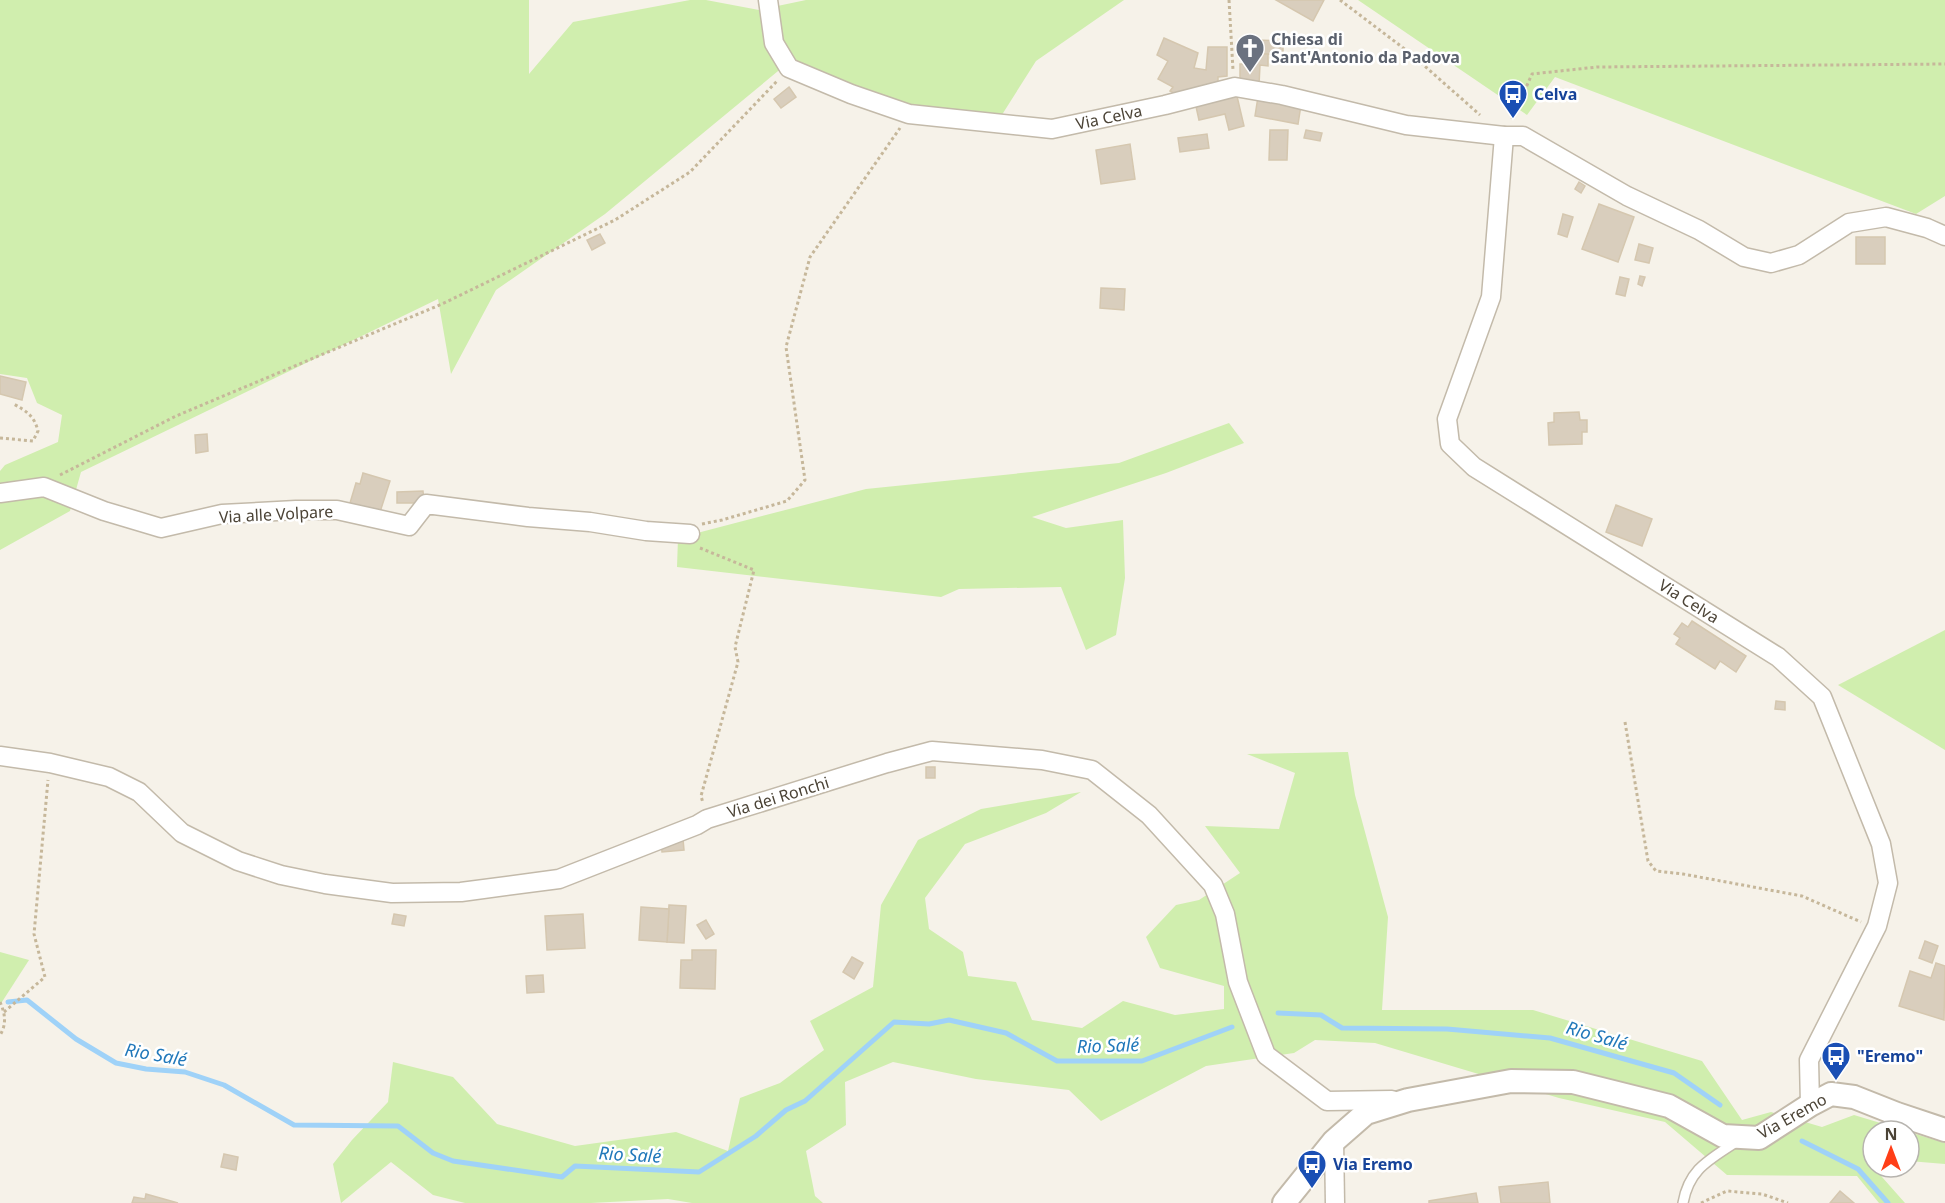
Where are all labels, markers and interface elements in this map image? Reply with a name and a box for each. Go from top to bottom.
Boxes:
place label: Chiesa di Sant'Antonio da Padova [1271,28,1460,68]
church icon: Chiesa di Sant'Antonio da Padova [1234,32,1266,74]
bus stop icon: Celva [1497,78,1529,120]
place label: Celva [1534,83,1577,105]
street label: Via Celva [1074,99,1144,135]
street label: Via alle Volpare [218,500,334,528]
street label: Via Celva [1655,574,1723,628]
street label: Via dei Ronchi [724,771,832,823]
water label: Rio Salé [1564,1015,1630,1055]
water label: Rio Salé [1076,1032,1140,1058]
water label: Rio Salé [123,1037,189,1071]
bus stop icon: "Eremo" [1820,1040,1852,1082]
place label: "Eremo" [1857,1045,1923,1067]
street label: Via Eremo [1754,1088,1830,1144]
north arrow [1861,1119,1921,1179]
text: N [1884,1123,1898,1145]
water label: Rio Salé [598,1140,662,1168]
bus stop icon: Via Eremo [1296,1148,1328,1190]
place label: Via Eremo [1333,1153,1413,1175]

